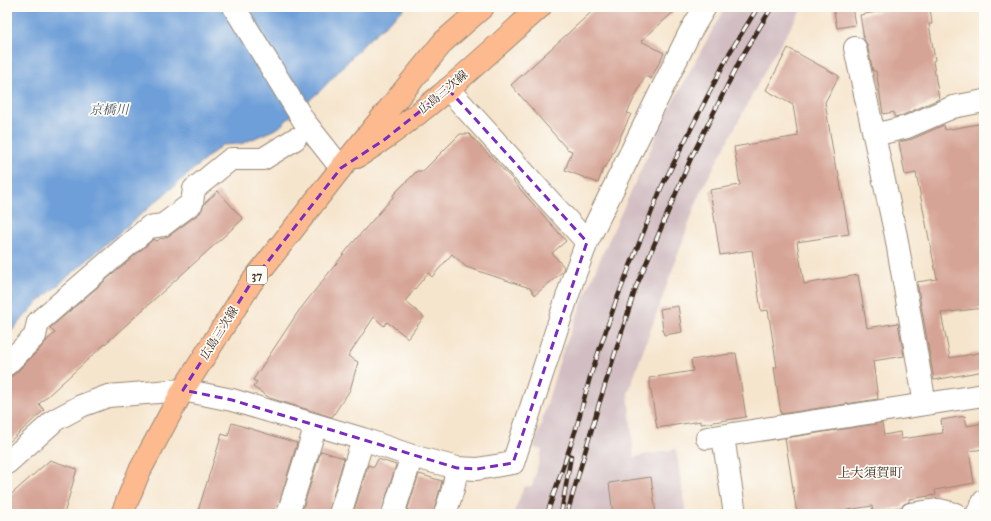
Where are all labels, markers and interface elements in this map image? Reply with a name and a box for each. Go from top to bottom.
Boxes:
street label: 広島三次線 [416,67,470,117]
water label: 京橋川 [89,102,130,118]
road number: 37 [247,266,267,284]
street label: 広島三次線 [197,304,241,362]
district label: 上大須賀町 [837,465,903,481]

